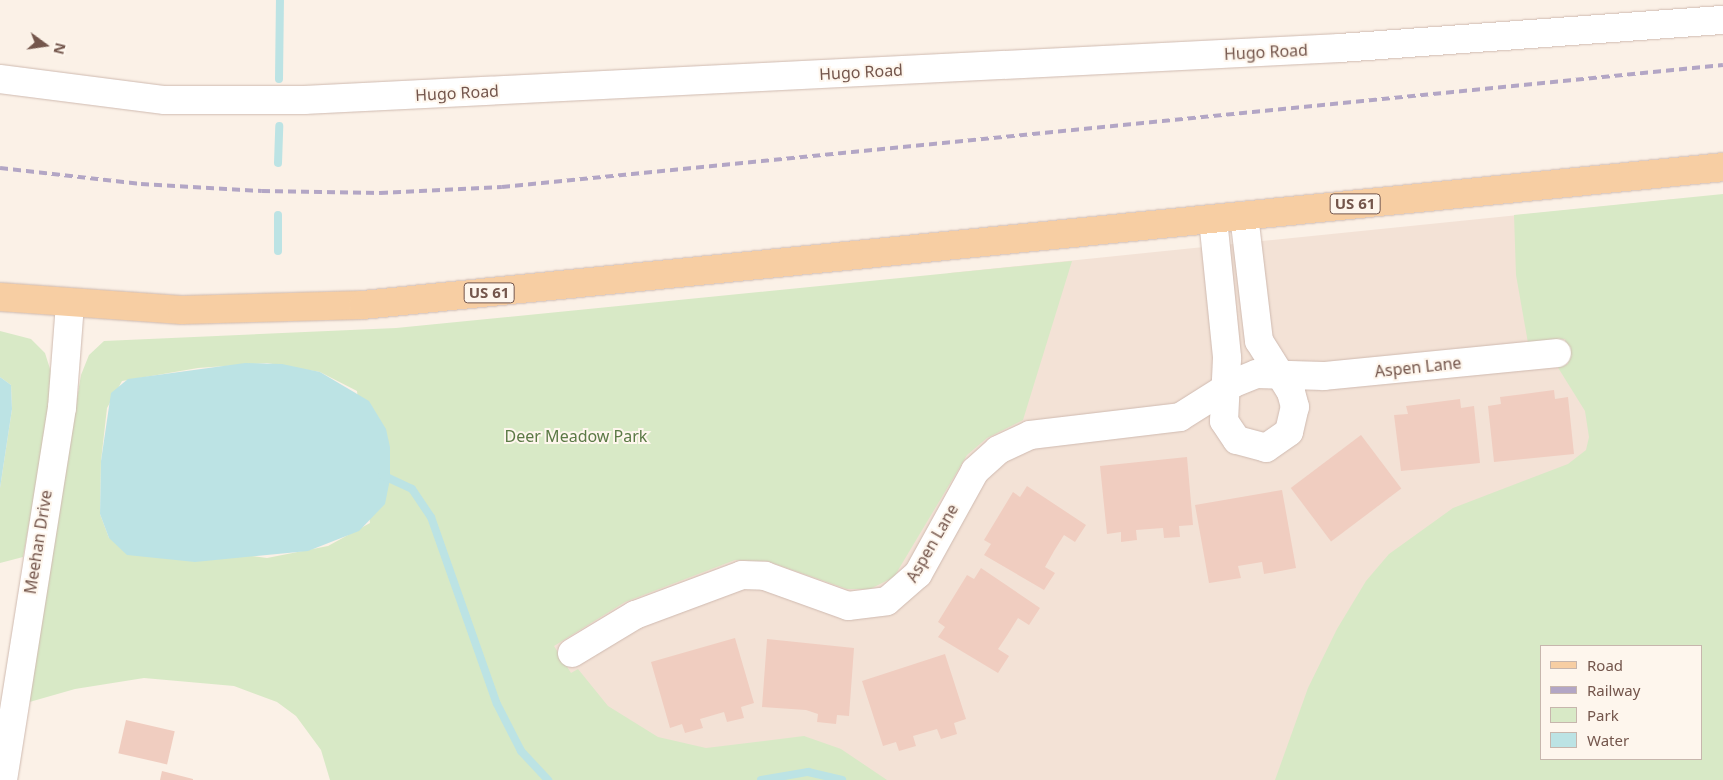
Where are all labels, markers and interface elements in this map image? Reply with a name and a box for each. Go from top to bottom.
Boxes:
north arrow [20,20,70,70]
street label: Hugo Road [1224,40,1308,64]
text: N [49,41,71,57]
street label: Hugo Road [819,60,903,84]
street label: Hugo Road [415,81,499,105]
road number: US 61 [1329,192,1381,216]
road number: US 61 [463,280,515,306]
street label: Aspen Lane [1374,353,1462,381]
park label: Deer Meadow Park [505,426,647,446]
street label: Meehan Drive [20,489,56,595]
street label: Aspen Lane [902,500,962,586]
legend [1540,645,1703,760]
text: Road [1587,655,1623,675]
text: Railway [1587,680,1640,700]
text: Park [1587,705,1619,725]
text: Water [1587,730,1629,750]

